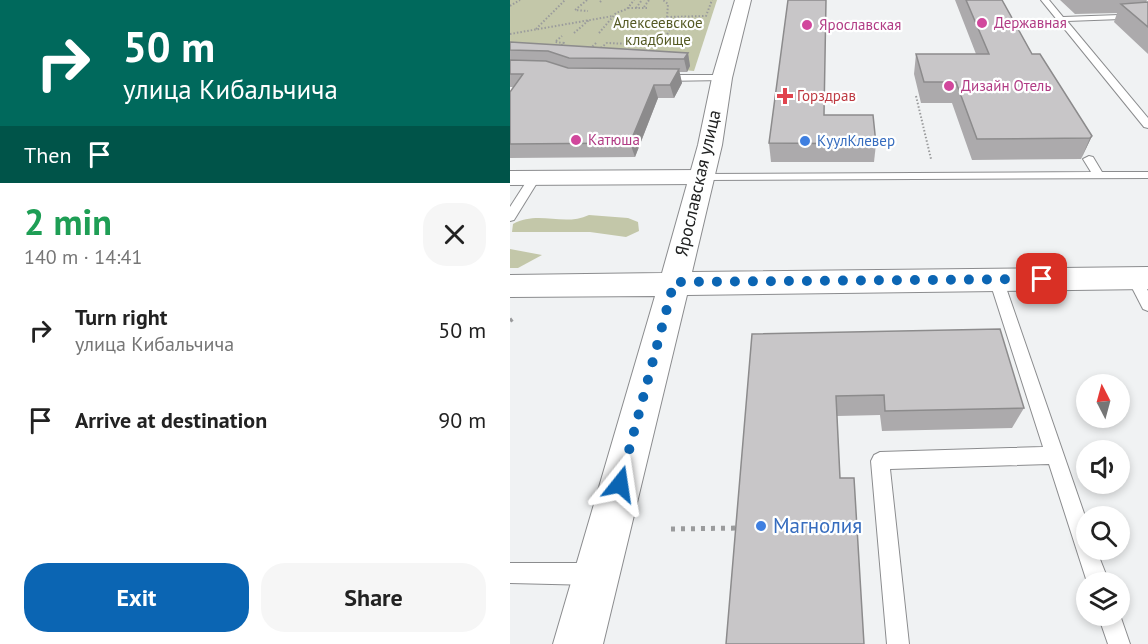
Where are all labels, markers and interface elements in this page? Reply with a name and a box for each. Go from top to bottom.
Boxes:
park label: Алексеевское кладбище [613,13,703,49]
place label: Державная [994,13,1067,32]
place label: Ярославская [819,15,901,34]
marker: Державная [975,16,989,30]
marker: Ярославская [800,18,814,32]
text: 50 m [123,19,215,74]
icon: right [24,24,102,102]
text: улица Кибальчича [123,72,338,106]
place label: Дизайн Отель [961,76,1051,95]
marker: Дизайн Отель [942,79,956,93]
place label: Горздрав [797,86,856,105]
marker: Горздрав [778,89,792,103]
street label: Ярославская улица [669,107,726,258]
place label: Катюша [588,130,640,149]
place label: КуулКлевер [817,131,895,150]
marker: Катюша [569,133,583,147]
marker: КуулКлевер [798,134,812,148]
icon: arrive [83,138,116,171]
text: Then [24,141,71,169]
text: 2 min [24,198,112,245]
button: close [423,203,486,266]
text: 140 m · 14:41 [24,244,142,270]
pin [1016,253,1067,304]
icon: arrive [1025,262,1058,295]
text: Turn right [75,303,167,331]
icon: right [24,314,57,347]
text: 50 m [438,316,486,344]
text: улица Кибальчича [75,331,234,357]
north arrow [1076,374,1130,428]
map controls [1076,374,1130,626]
icon: arrive [24,404,57,437]
text: Arrive at destination [75,406,267,434]
text: 90 m [438,406,486,434]
button: sound [1076,440,1130,494]
position arrow [588,452,652,516]
button: search [1076,506,1130,560]
place label: Магнолия [773,512,862,539]
marker: Магнолия [754,519,768,533]
button: Exit [24,563,249,632]
button: Share [261,563,486,632]
button: layers [1076,572,1130,626]

